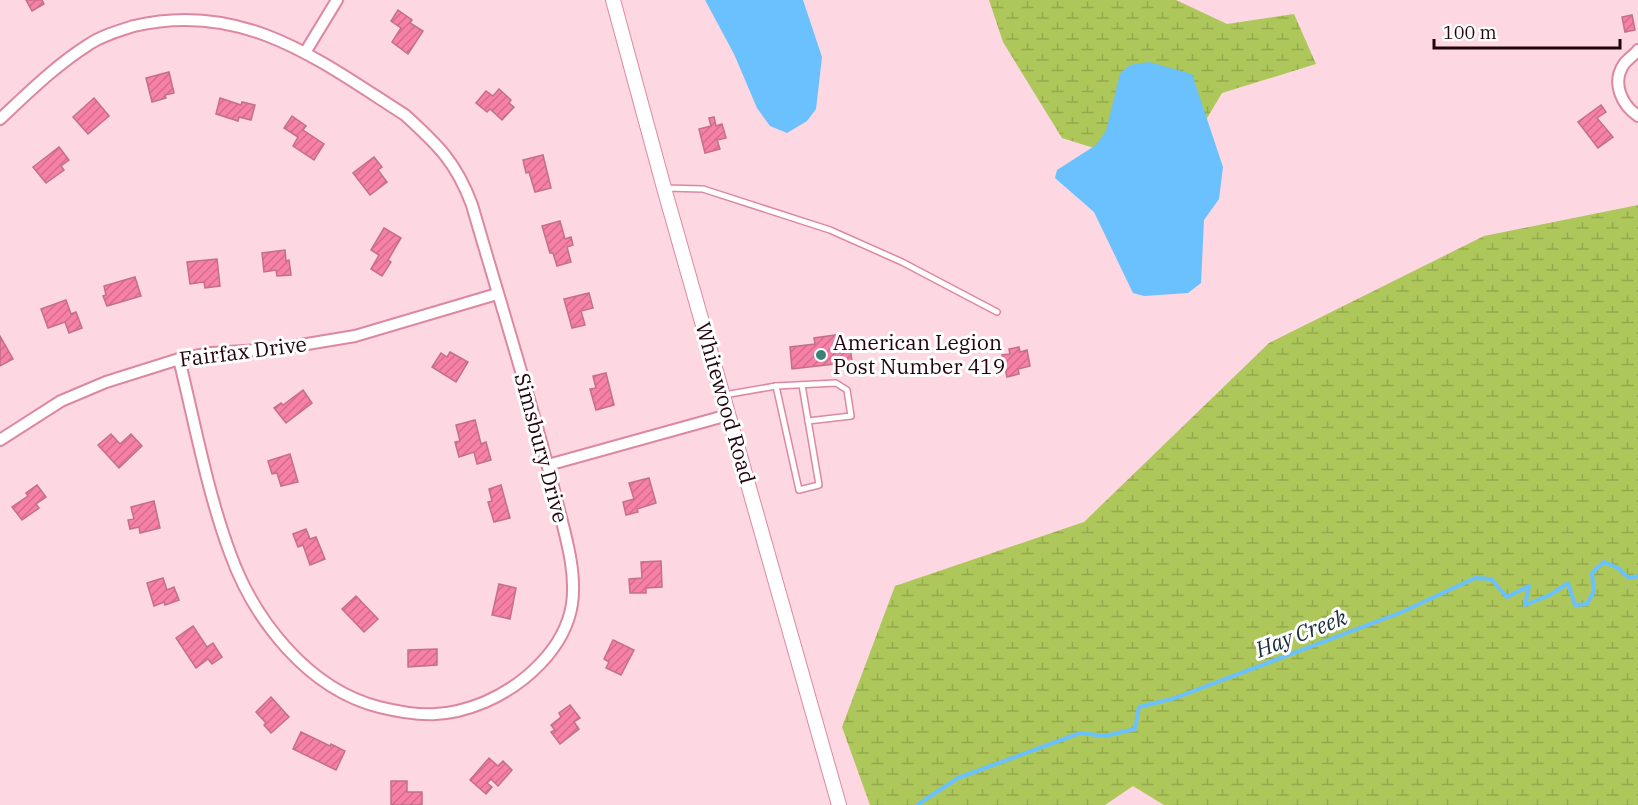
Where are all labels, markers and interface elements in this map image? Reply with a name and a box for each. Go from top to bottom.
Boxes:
scale bar [1434,12,1620,50]
text: 100 m [1443,21,1497,44]
street label: Whitewood Road [690,319,762,487]
place label: American Legion Post Number 419 [833,328,1005,380]
street label: Fairfax Drive [177,329,308,373]
marker: American Legion Post Number 419 [814,348,828,362]
street label: Simsbury Drive [509,370,575,526]
water label: Hay Creek [1250,602,1351,664]

